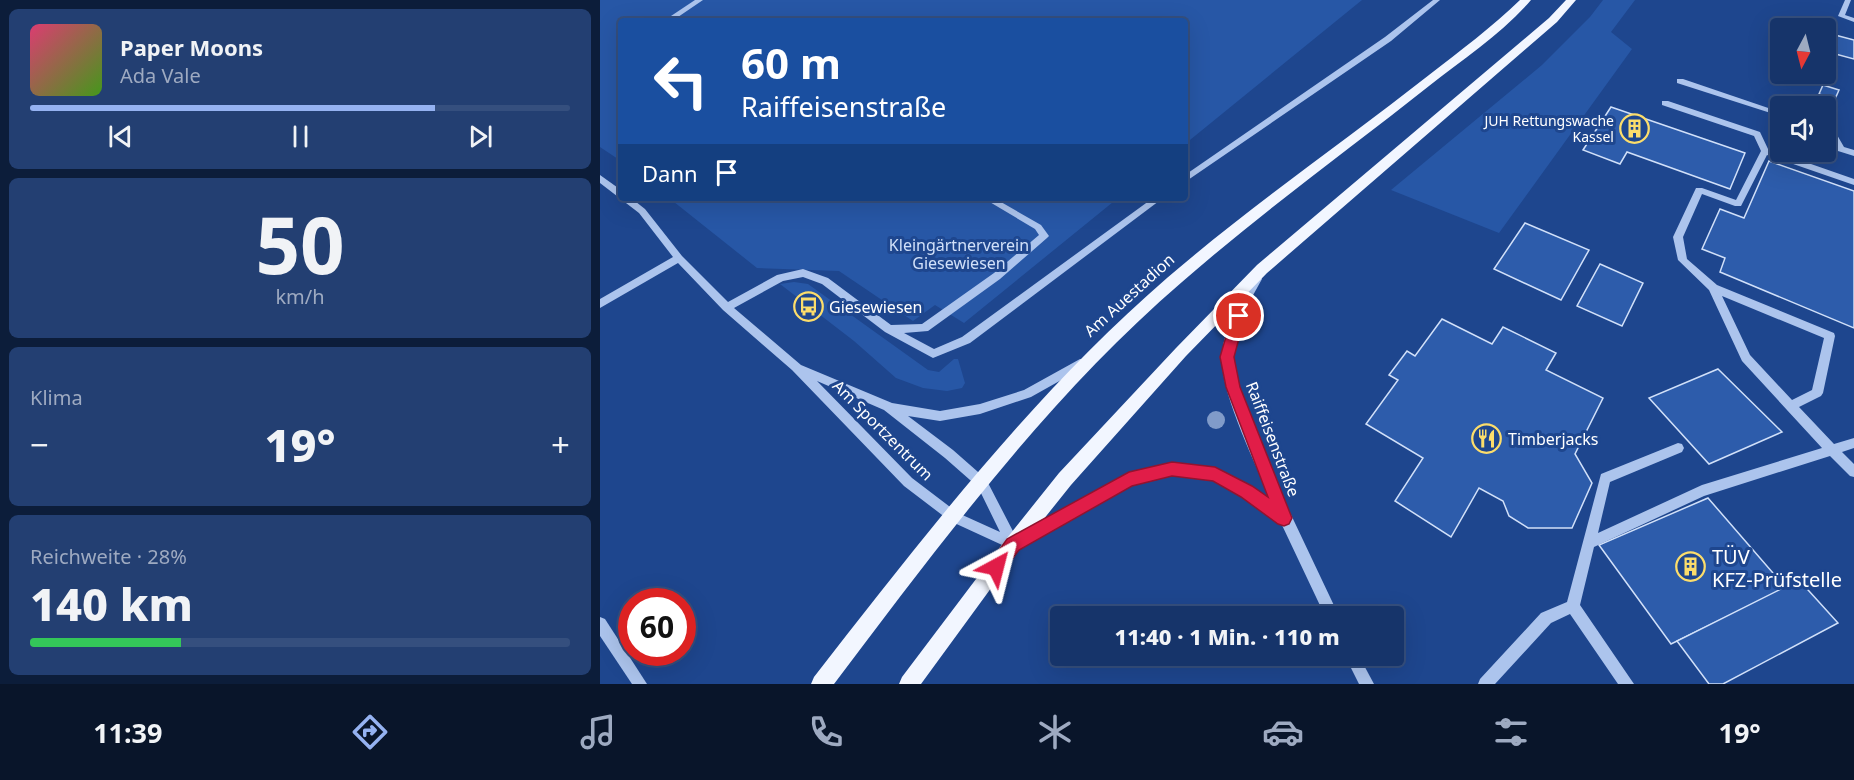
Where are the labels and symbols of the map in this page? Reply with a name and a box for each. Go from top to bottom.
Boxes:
north arrow [1770,18,1836,84]
place label: JUH Rettungswache Kassel [1482,111,1614,146]
building icon: JUH Rettungswache Kassel [1619,112,1651,144]
park label: Kleingärtnerverein Giesewiesen [889,234,1029,274]
street label: Am Auestadion [1079,249,1179,341]
pin [1213,290,1264,341]
bus stop icon: Giesewiesen [792,291,824,323]
place label: Giesewiesen [829,296,922,318]
street label: Am Sportzentrum [828,375,938,485]
street label: Raiffeisenstraße [1241,378,1305,500]
restaurant icon: Timberjacks [1471,423,1503,455]
place label: Timberjacks [1508,428,1598,450]
position arrow [964,535,1028,599]
place label: TÜV KFZ-Prüfstelle [1712,543,1842,593]
building icon: TÜV KFZ-Prüfstelle [1675,551,1707,583]
speed limit sign: 60 [618,588,696,666]

